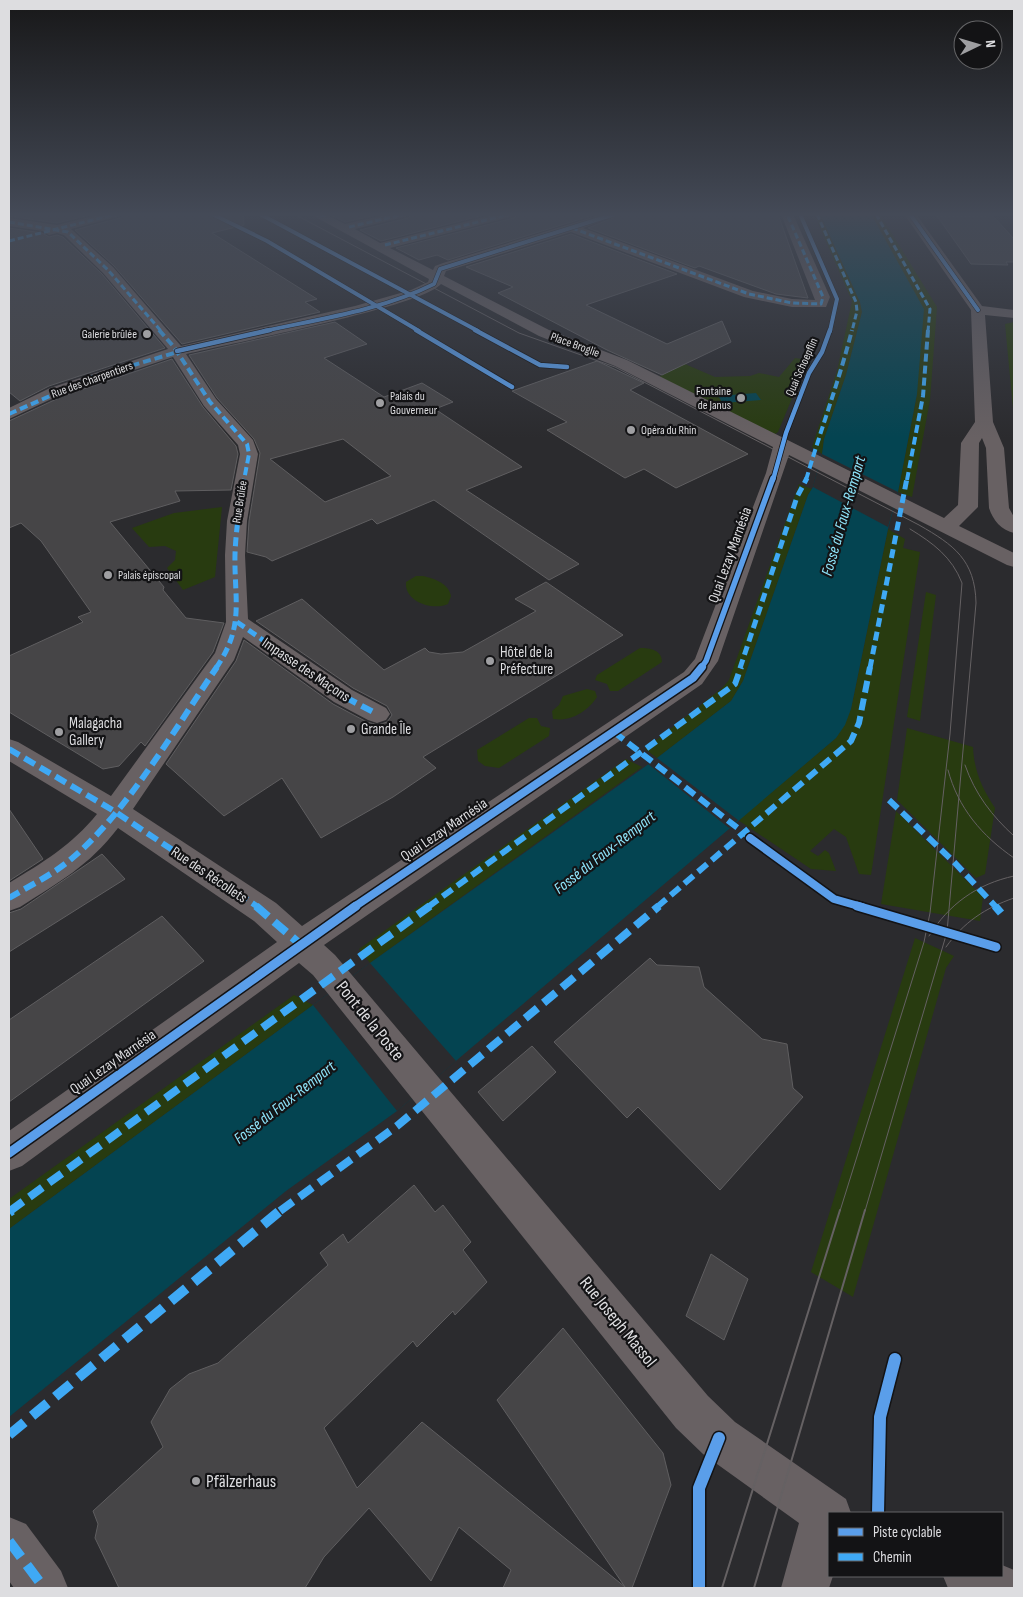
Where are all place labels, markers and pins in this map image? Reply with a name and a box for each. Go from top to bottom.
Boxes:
place label: Galerie brûlée [82,327,137,342]
marker: Galerie brûlée [141,328,153,340]
place label: Fontaine de Janus [696,384,731,413]
place label: Palais du Gouverneur [390,389,438,418]
marker: Fontaine de Janus [735,392,747,404]
marker: Palais du Gouverneur [374,397,386,409]
place label: Opéra du Rhin [641,423,696,438]
marker: Opéra du Rhin [625,424,637,436]
place label: Palais épiscopal [118,568,181,583]
marker: Palais épiscopal [102,569,114,581]
place label: Hôtel de la Préfecture [500,643,553,679]
marker: Hôtel de la Préfecture [484,655,496,667]
place label: Malagacha Gallery [69,714,122,750]
place label: Grande Île [361,720,411,739]
marker: Grande Île [345,723,357,735]
marker: Malagacha Gallery [53,726,65,738]
place label: Pfälzerhaus [206,1471,276,1492]
marker: Pfälzerhaus [190,1475,202,1487]

